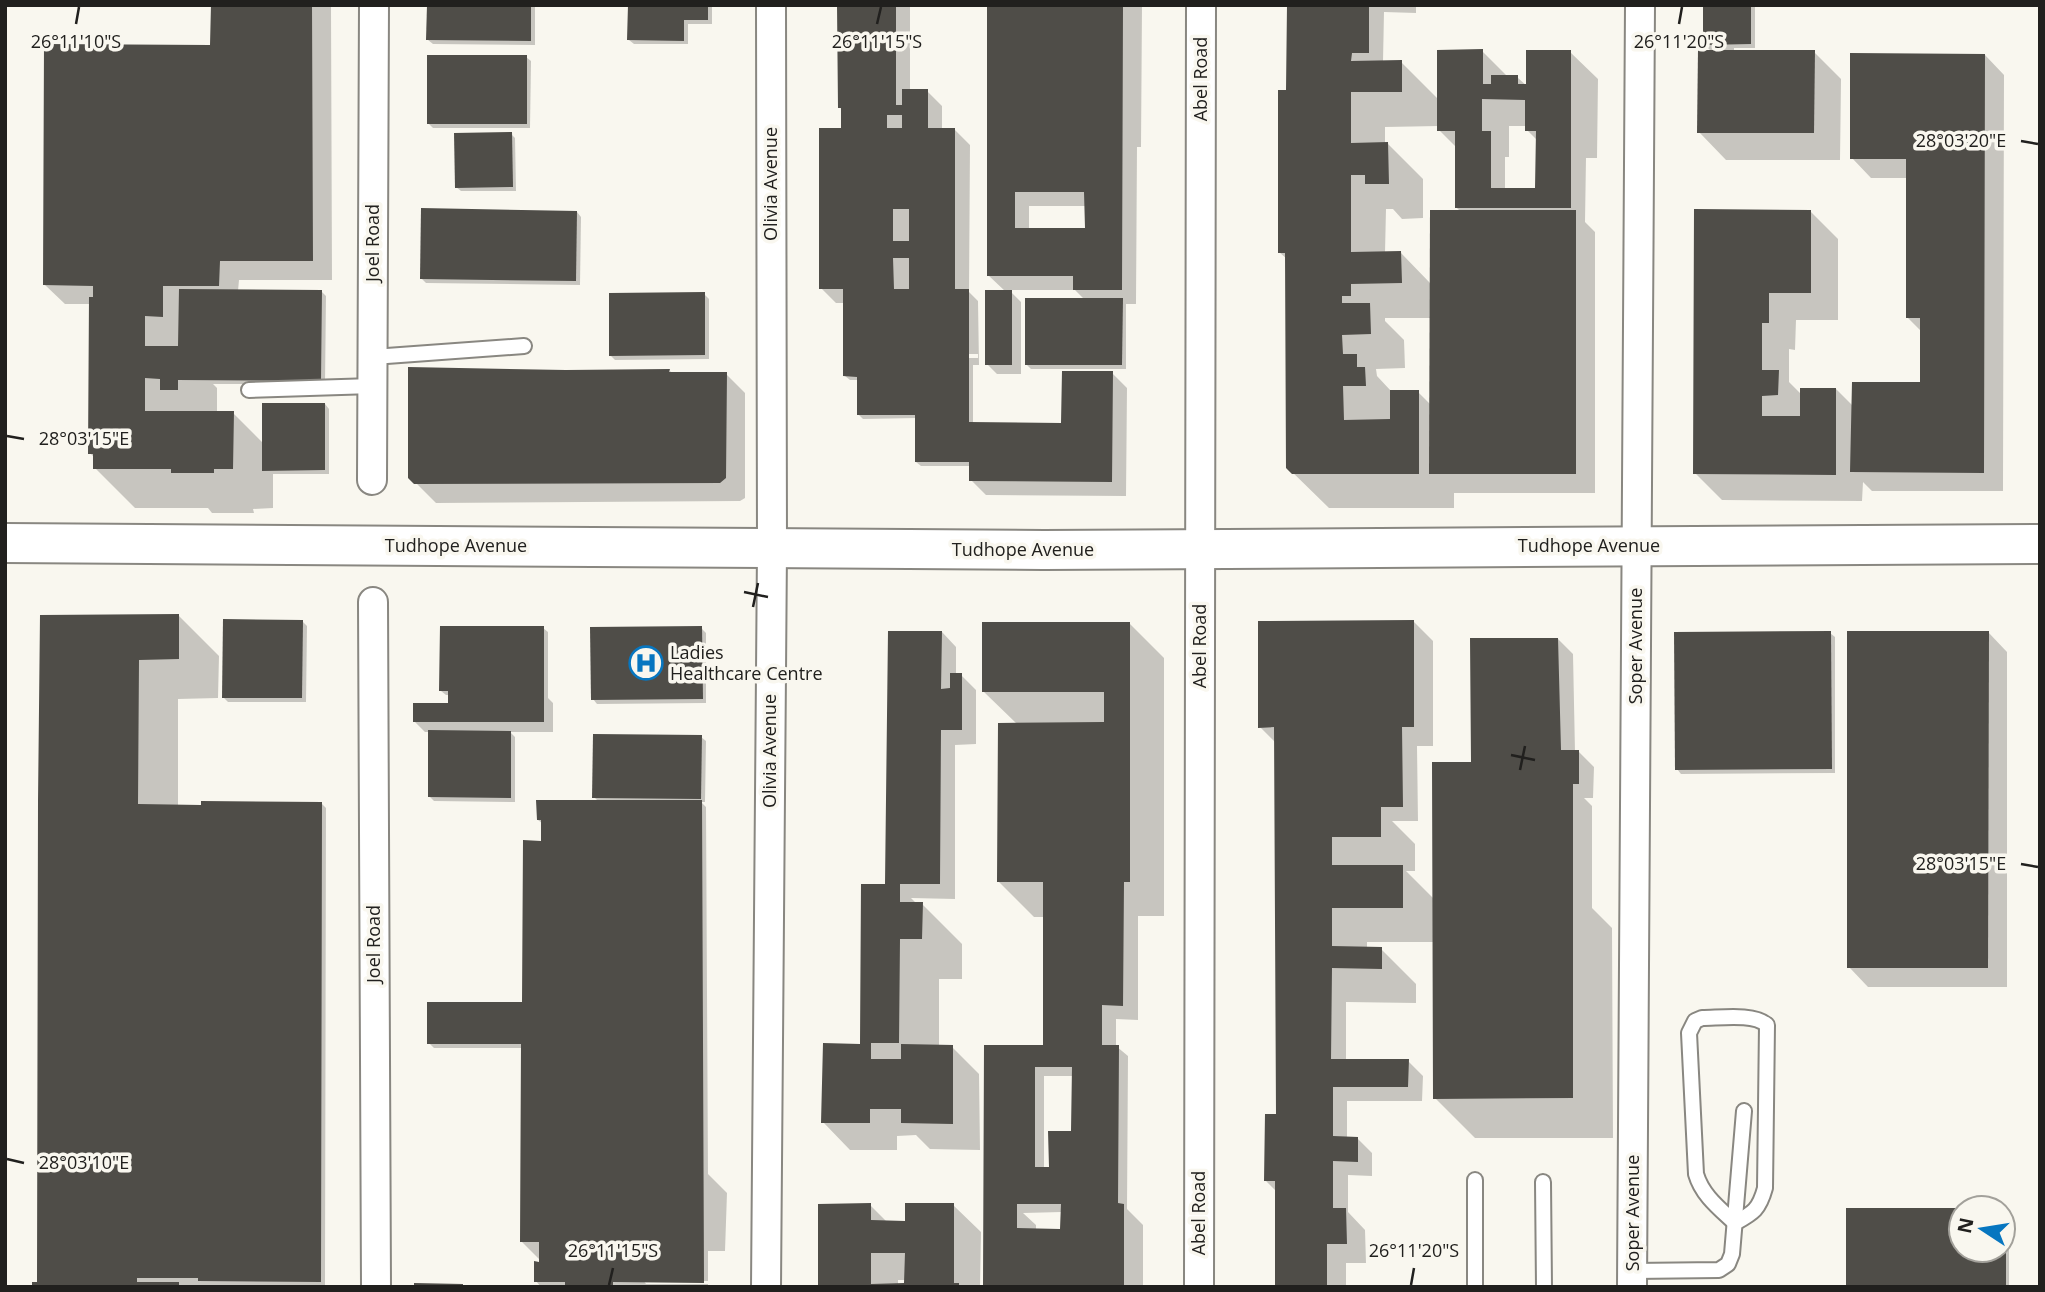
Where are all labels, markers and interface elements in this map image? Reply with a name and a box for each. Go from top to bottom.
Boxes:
text: 26°11'10"S [31,29,121,53]
text: 26°11'15"S [832,29,922,53]
text: 26°11'20"S [1634,29,1724,53]
street label: Abel Road [1188,37,1212,121]
street label: Olivia Avenue [758,127,782,241]
text: 28°03'20"E [1916,128,2006,152]
street label: Joel Road [360,204,384,284]
text: 28°03'15"E [39,426,129,450]
street label: Tudhope Avenue [385,533,527,557]
street label: Tudhope Avenue [1518,533,1660,557]
street label: Tudhope Avenue [952,537,1094,561]
street label: Soper Avenue [1623,588,1647,704]
street label: Abel Road [1187,604,1211,688]
place label: Ladies Healthcare Centre [670,640,823,685]
hospital icon: Ladies Healthcare Centre [627,644,665,682]
street label: Olivia Avenue [757,694,781,808]
text: 28°03'15"E [1916,851,2006,875]
street label: Joel Road [361,905,385,985]
text: 28°03'10"E [39,1150,129,1174]
street label: Soper Avenue [1620,1155,1644,1271]
street label: Abel Road [1186,1171,1210,1255]
north arrow [1947,1194,2017,1264]
text: N [1951,1215,1980,1236]
text: 26°11'15"S [568,1238,658,1262]
text: 26°11'20"S [1369,1238,1459,1262]

